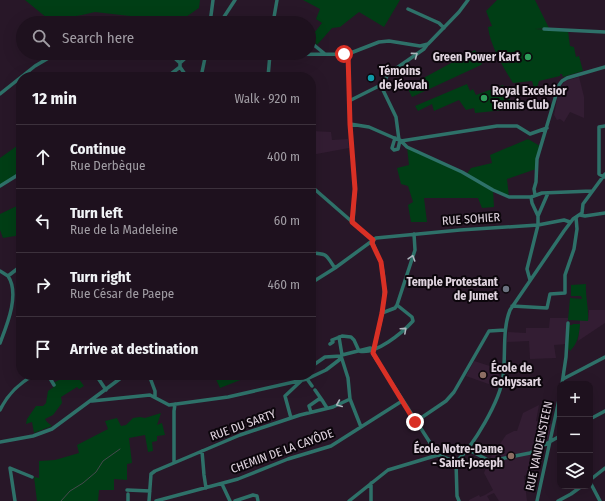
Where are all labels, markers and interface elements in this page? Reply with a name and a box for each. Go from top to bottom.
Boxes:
search box [16,16,316,60]
icon: search [30,27,52,49]
text: Search here [62,29,134,47]
route start [335,45,353,63]
place label: Green Power Kart [433,50,521,64]
marker: Green Power Kart [523,52,533,62]
one-way arrow [411,53,418,60]
place label: Témoins de Jéovah [379,64,428,92]
marker: Témoins de Jéovah [366,73,376,83]
place label: Royal Excelsior Tennis Club [492,84,567,112]
text: 12 min [32,88,77,109]
text: Walk · 920 m [234,91,300,106]
marker: Royal Excelsior Tennis Club [479,93,489,103]
text: Continue [70,140,126,158]
icon: ahead [32,146,54,168]
text: 400 m [267,149,300,164]
text: Rue Derbèque [70,158,145,173]
text: Turn left [70,204,123,222]
icon: left [32,210,54,232]
street label: RUE SOHIER [442,210,501,228]
text: 60 m [274,213,300,228]
text: Rue de la Madeleine [70,222,178,237]
one-way arrow [408,255,416,262]
text: Turn right [70,268,131,286]
icon: right [32,274,54,296]
place label: Temple Protestant de Jumet [407,275,499,303]
text: 460 m [267,277,300,292]
marker: Temple Protestant de Jumet [501,284,511,294]
text: Rue César de Paepe [70,286,174,301]
one-way arrow [399,327,407,335]
icon: arrive [32,338,54,360]
text: Arrive at destination [70,340,198,358]
place label: École de Gohyssart [491,359,542,389]
marker: École de Gohyssart [478,370,488,380]
map controls [557,381,593,489]
button: + [557,381,593,417]
one-way arrow [335,399,343,407]
street label: RUE VANDENSTEEN [523,400,555,492]
street label: RUE DU SARTY [208,407,278,443]
route end [406,413,424,431]
button: − [557,417,593,453]
street label: CHEMIN DE LA CAYÔDE [228,425,336,476]
place label: École Notre-Dame - Saint-Joseph [414,440,503,470]
marker: École Notre-Dame - Saint-Joseph [506,451,516,461]
button: layers [557,453,593,489]

